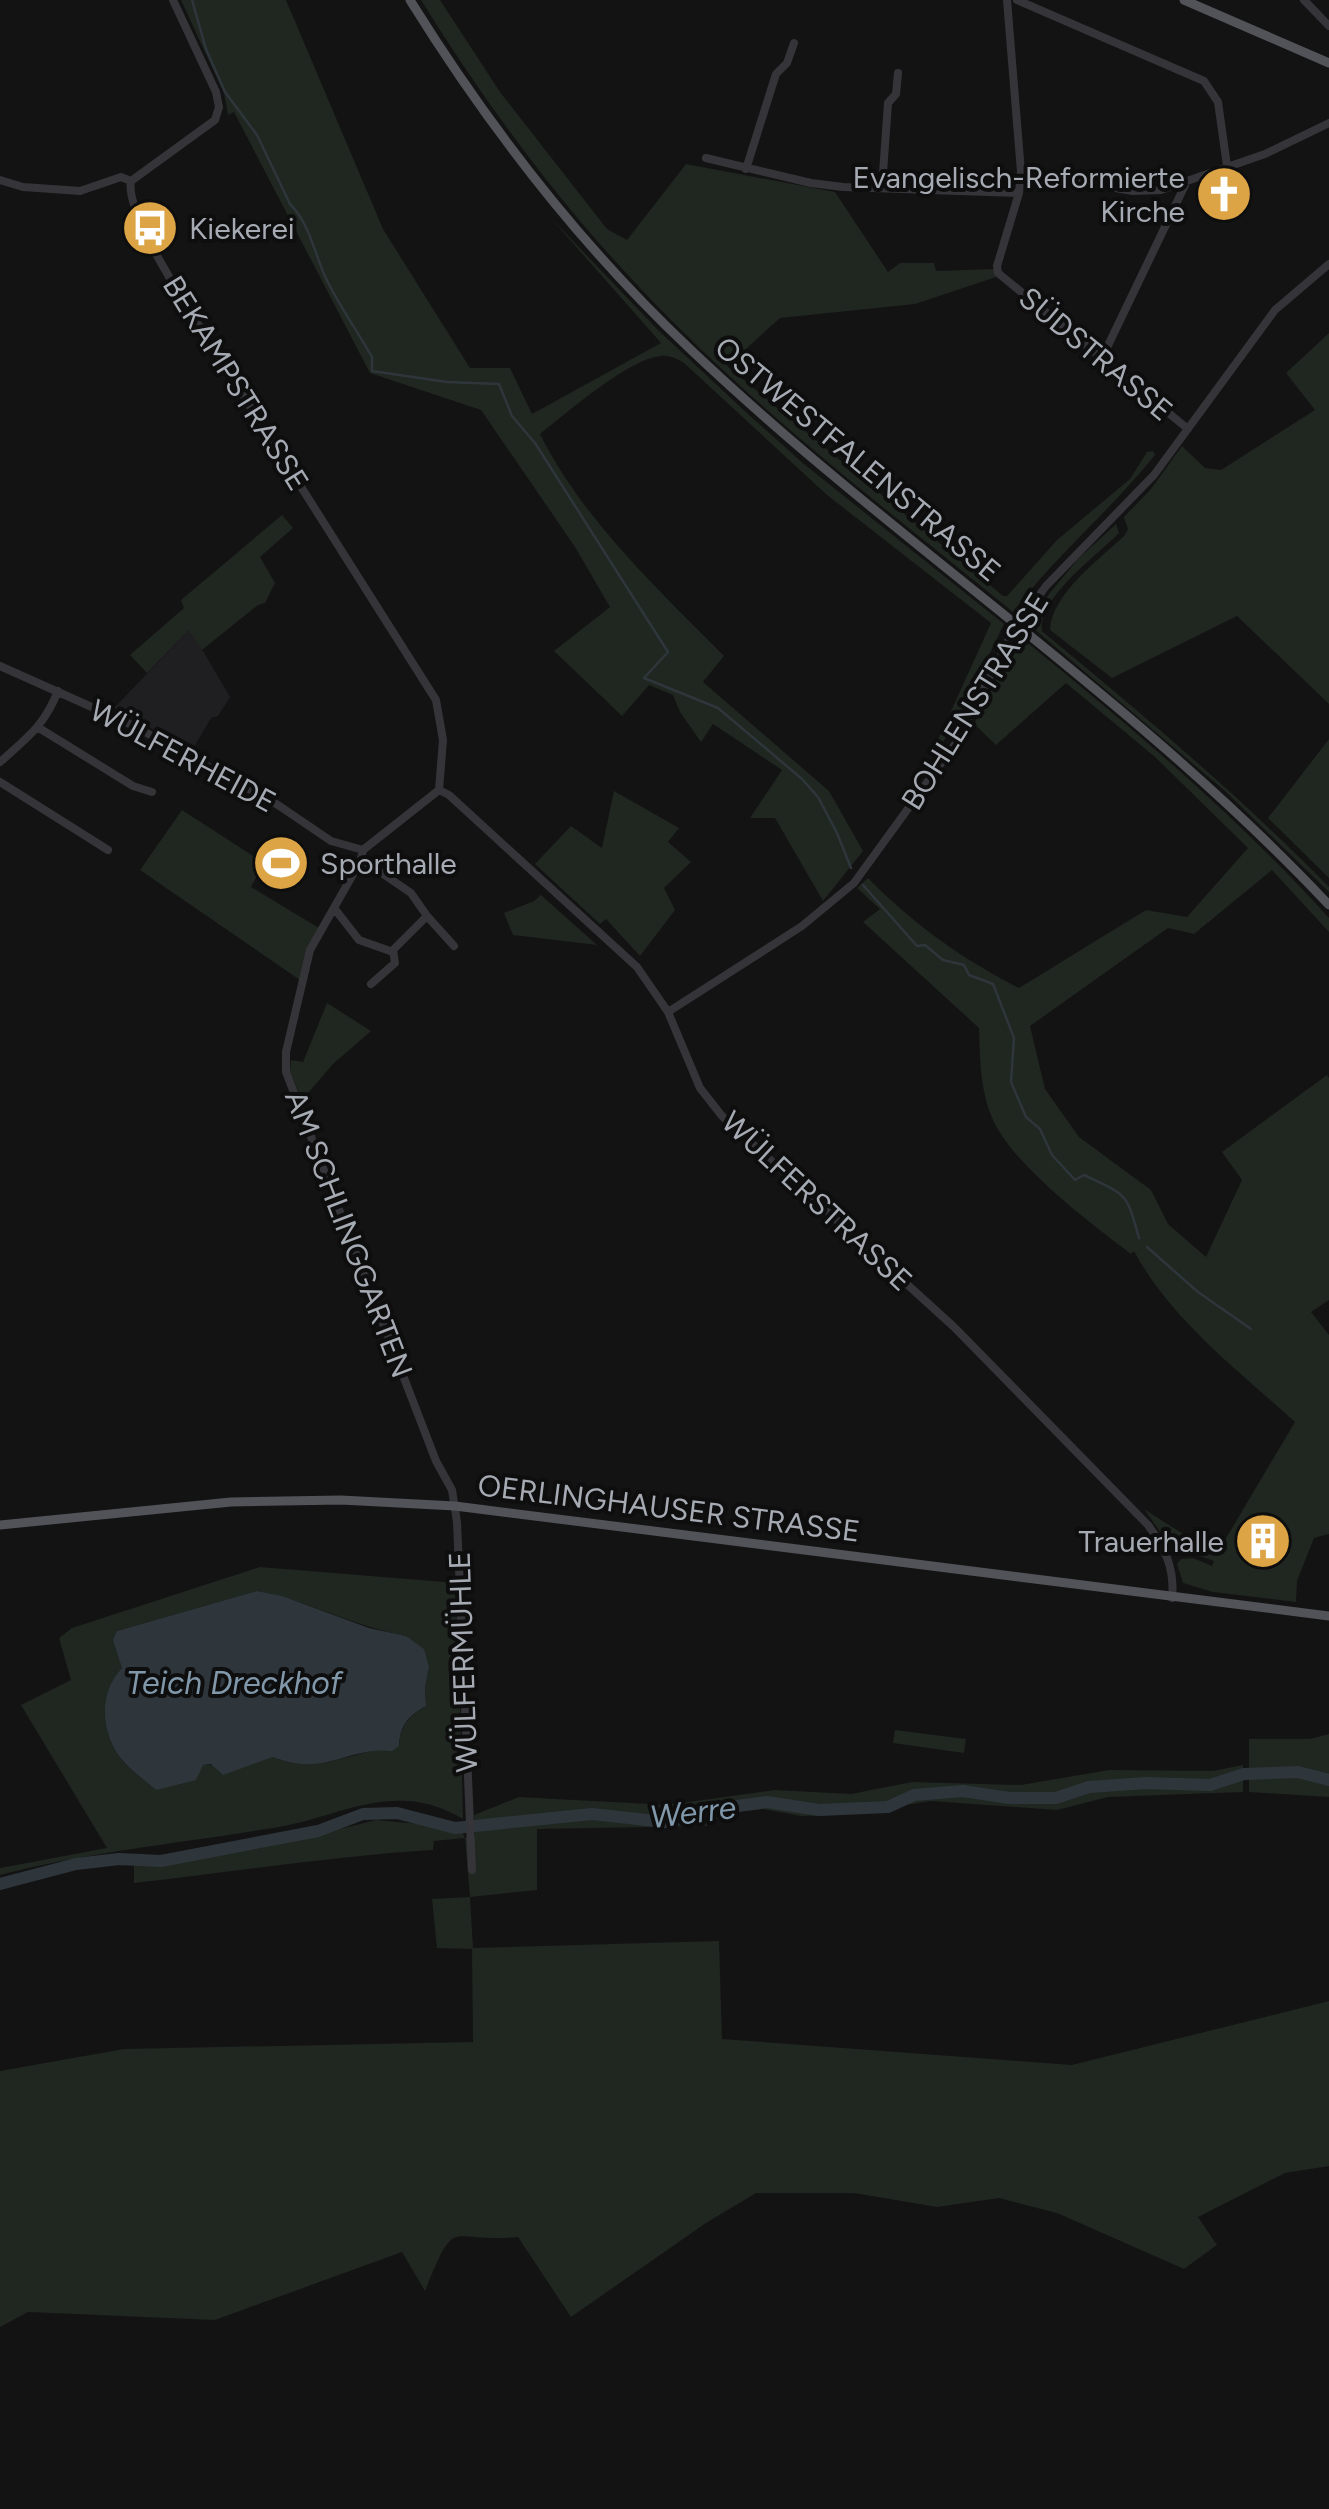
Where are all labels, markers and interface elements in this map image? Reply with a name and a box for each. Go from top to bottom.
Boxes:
place label: Evangelisch-Reformierte Kirche [853,159,1185,230]
church icon: Evangelisch-Reformierte Kirche [1194,164,1254,224]
bus stop icon: Kiekerei [120,198,180,258]
place label: Kiekerei [189,210,295,247]
street label: BEKAMPSTRASSE [155,269,317,497]
street label: SÜDSTRASSE [1012,279,1180,429]
street label: OSTWESTFALENSTRASSE [708,329,1008,589]
street label: BOHLENSTRASSE [893,585,1057,817]
street label: WÜLFERHEIDE [84,691,282,821]
sports icon: Sporthalle [251,833,311,893]
place label: Sporthalle [320,845,457,882]
street label: AM SCHLINGGARTEN [277,1085,421,1383]
street label: WÜLFERSTRASSE [714,1103,920,1299]
street label: OERLINGHAUSER STRASSE [476,1466,862,1550]
building icon: Trauerhalle [1233,1511,1293,1571]
place label: Trauerhalle [1079,1523,1224,1560]
street label: WÜLFERMÜHLE [441,1551,485,1773]
water label: Teich Dreckhof [126,1664,345,1702]
water label: Werre [648,1788,738,1836]

